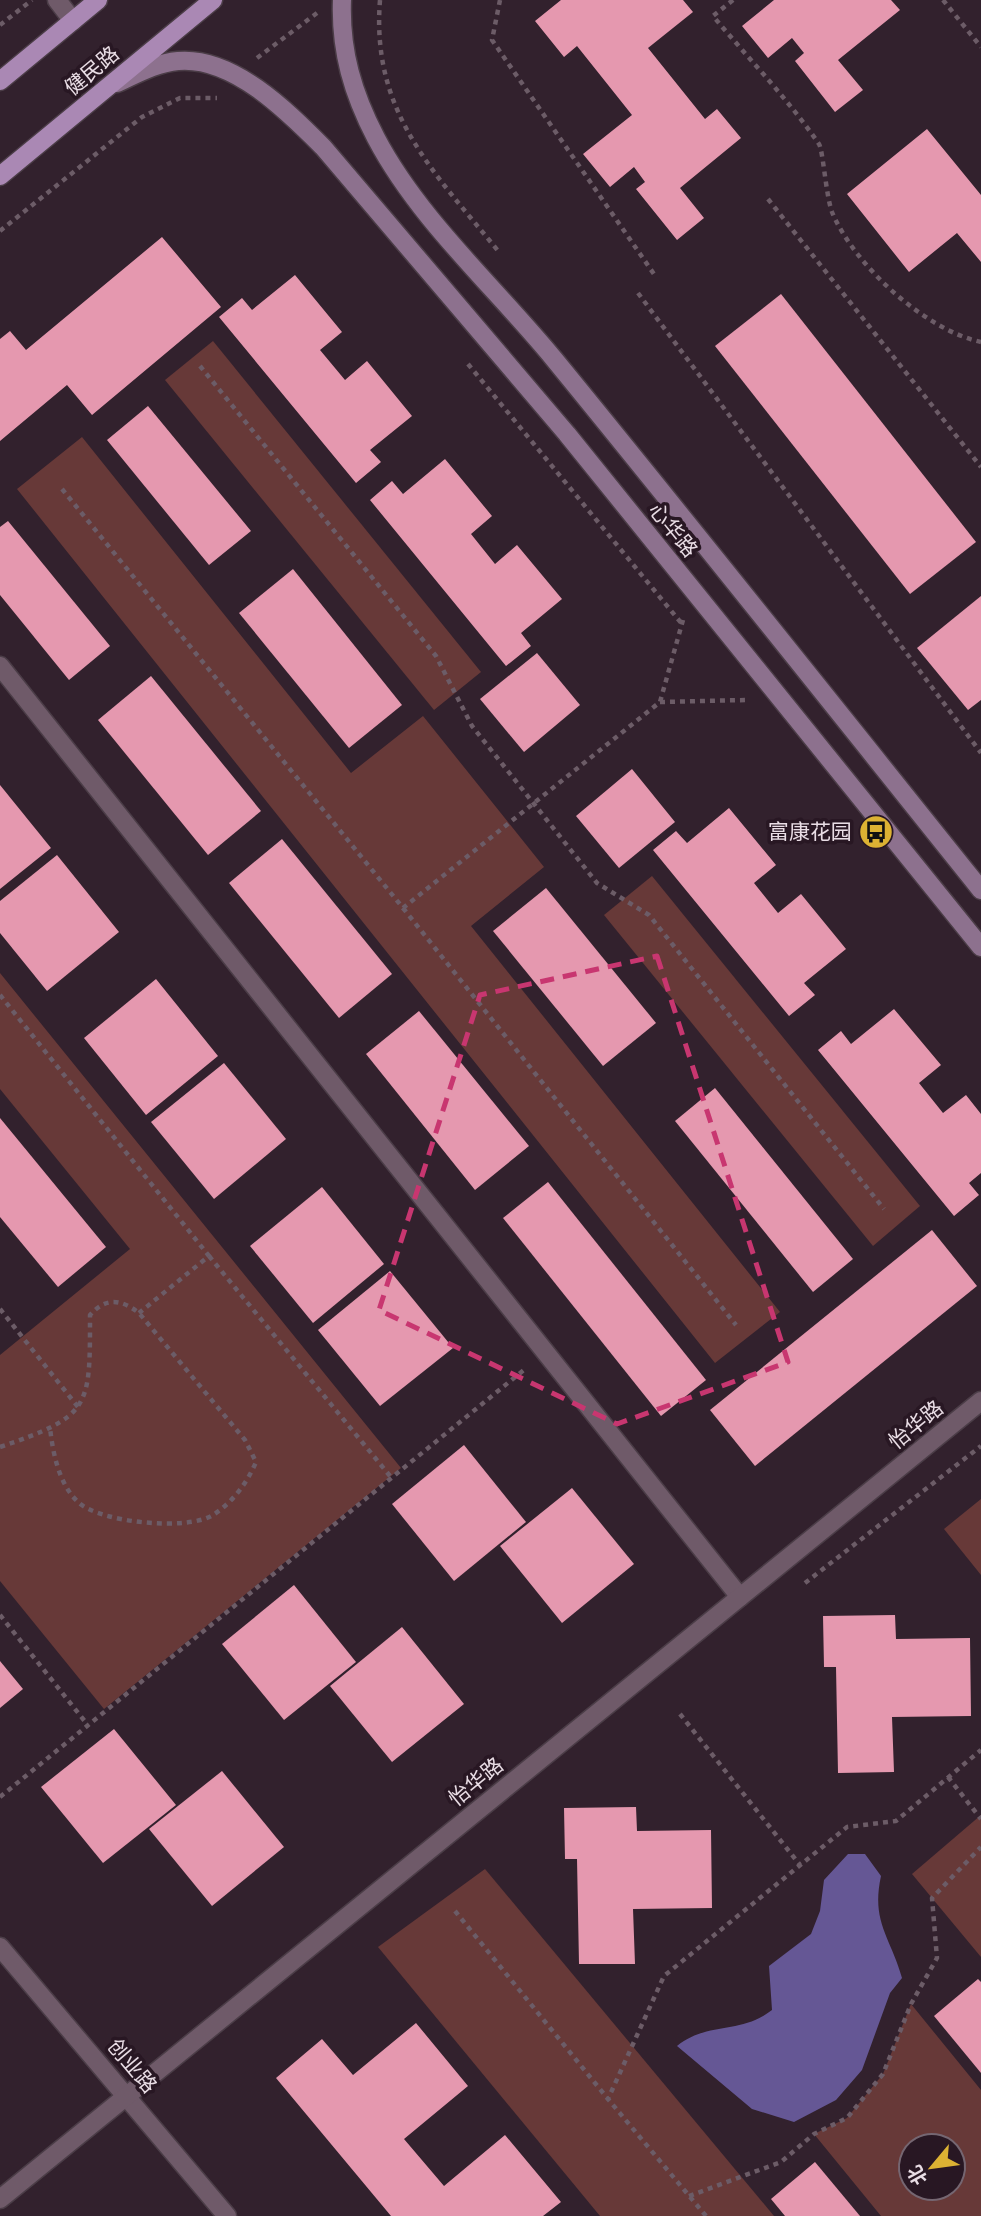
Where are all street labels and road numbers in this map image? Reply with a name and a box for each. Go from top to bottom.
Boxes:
street label: 健民路 [60,41,124,100]
street label: 心华路 [644,497,703,562]
street label: 怡华路 [883,1395,948,1454]
street label: 怡华路 [443,1752,508,1811]
street label: 创业路 [103,2034,162,2098]

